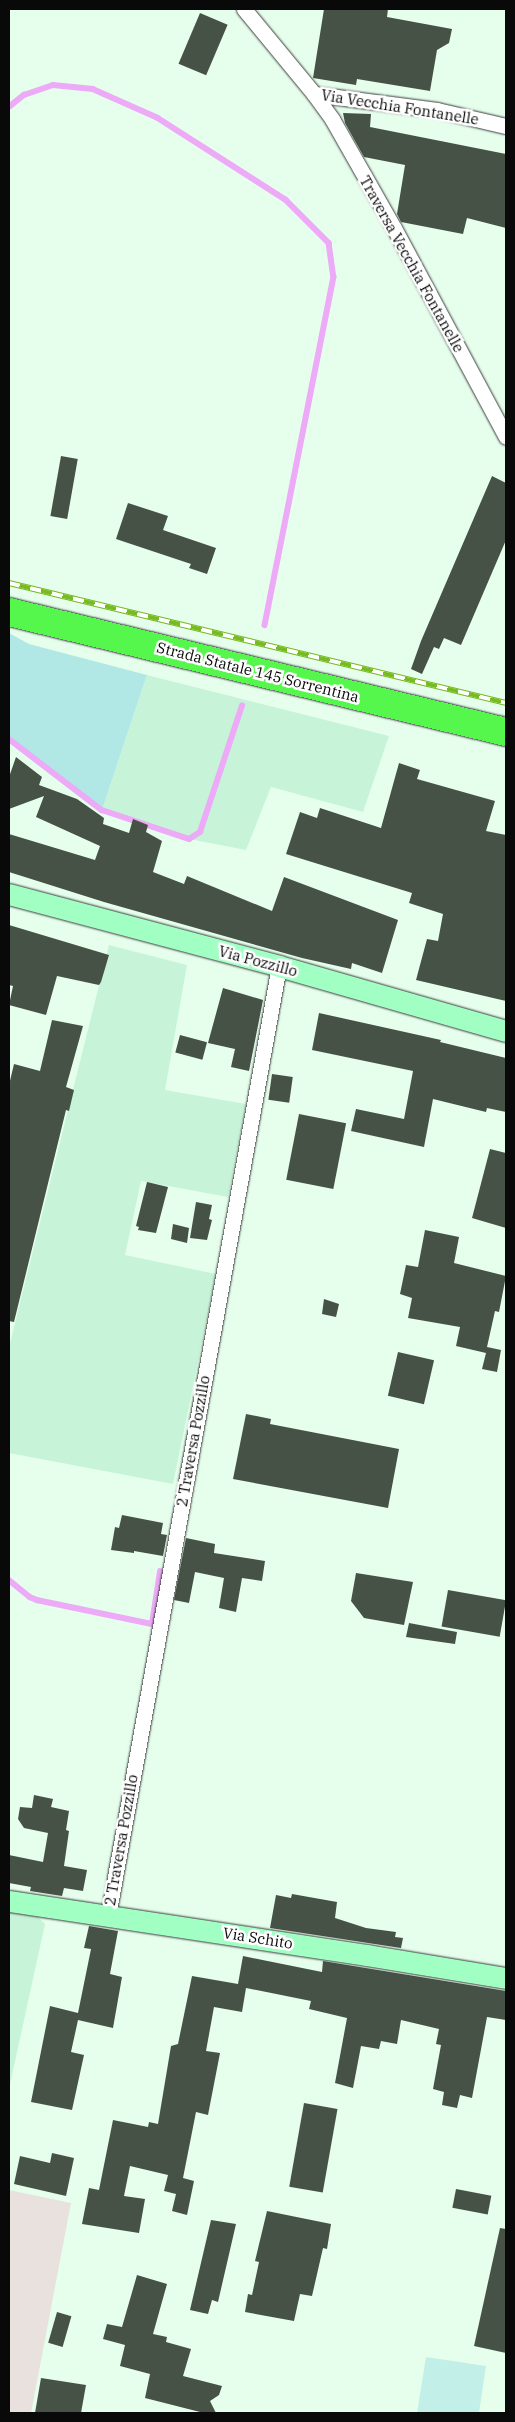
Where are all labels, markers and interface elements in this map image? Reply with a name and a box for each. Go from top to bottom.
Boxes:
street label: Via Vecchia Fontanelle [320,86,480,128]
street label: Traversa Vecchia Fontanelle [356,173,468,355]
street label: Strada Statale 145 Sorrentina [155,638,361,706]
street label: Via Pozzillo [217,942,299,980]
street label: 2 Traversa Pozzillo [173,1374,213,1508]
street label: 2 Traversa Pozzillo [101,1773,141,1907]
street label: Via Schito [222,1924,294,1952]

